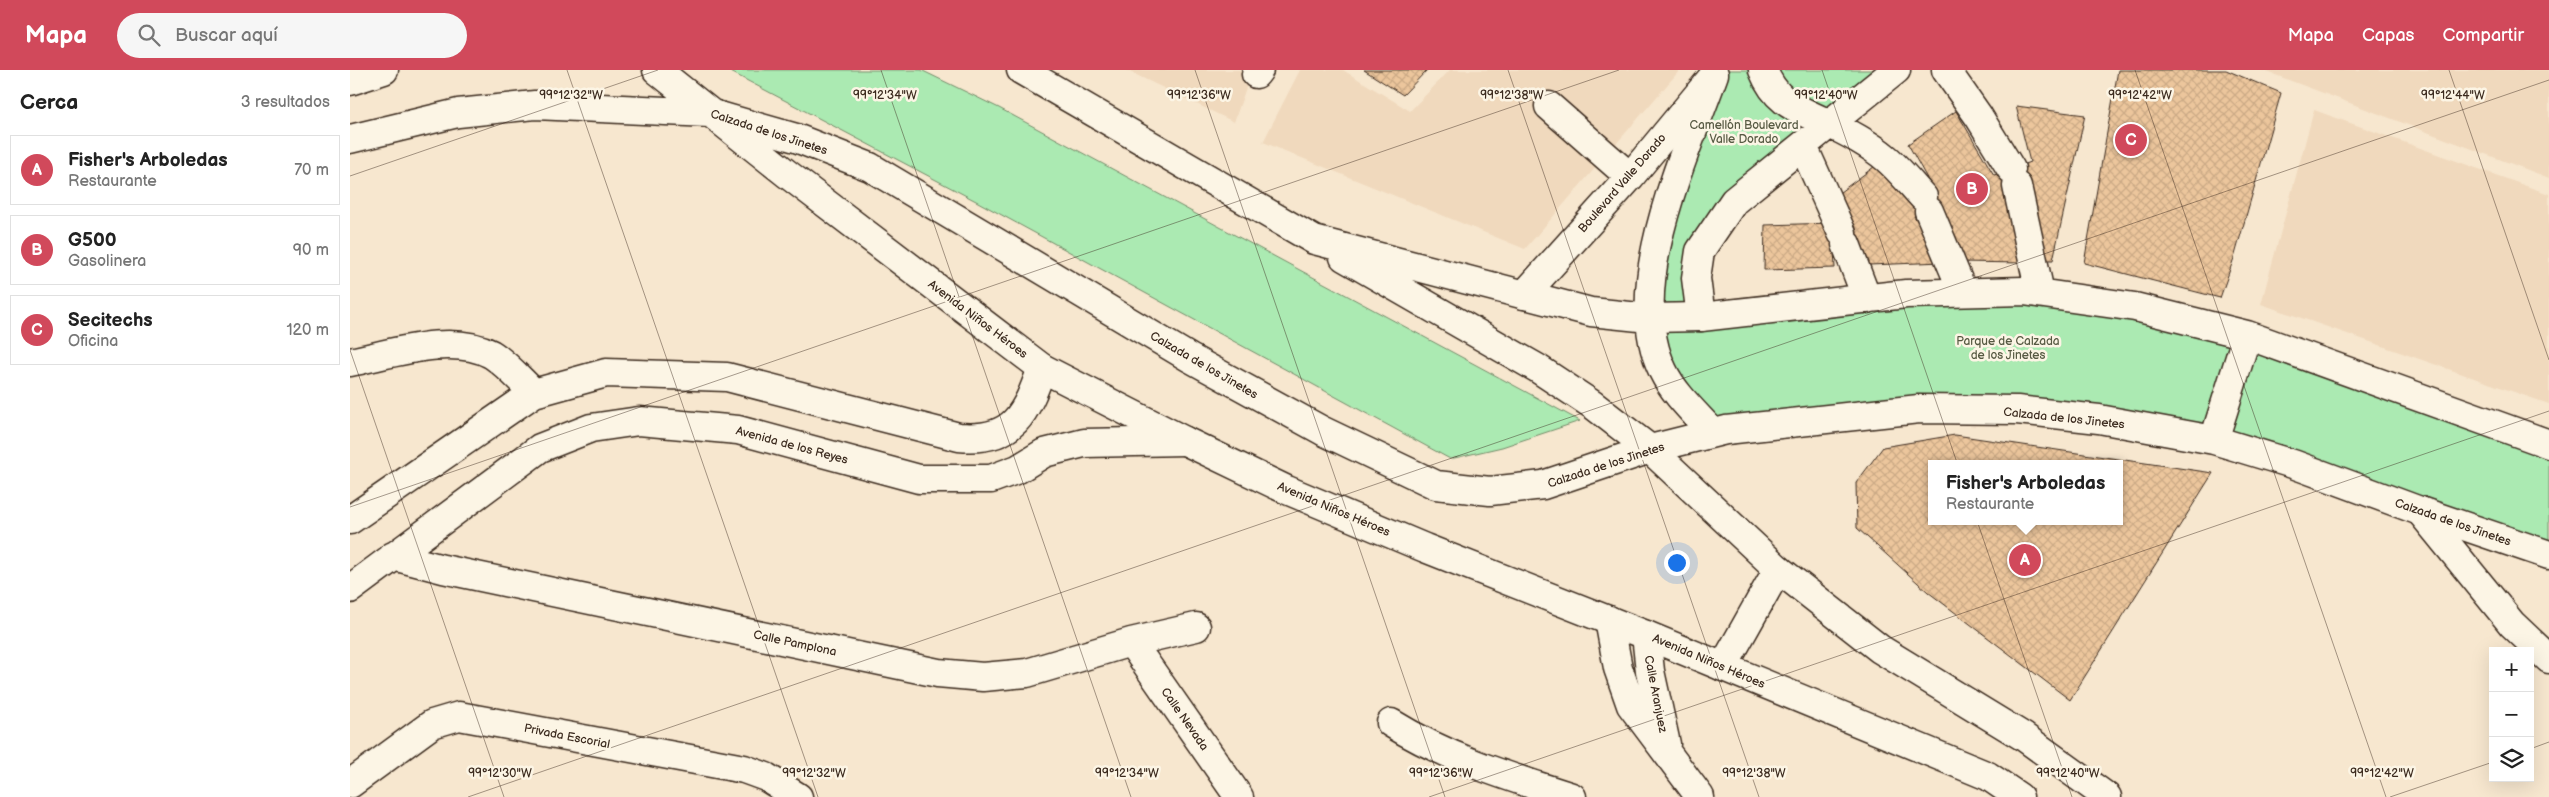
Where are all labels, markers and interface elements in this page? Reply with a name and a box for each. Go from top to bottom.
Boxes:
search box [117,13,467,58]
text: Mapa [25,21,87,50]
icon: search [135,21,163,49]
text: Buscar aquí [175,24,278,47]
text: Mapa [2288,25,2334,46]
text: Capas [2362,25,2415,46]
text: Compartir [2443,25,2524,46]
text: 99°12'32"W [539,88,603,103]
text: 99°12'34"W [853,88,917,103]
text: 99°12'36"W [1167,88,1231,103]
text: 99°12'38"W [1480,88,1544,103]
text: 99°12'40"W [1794,88,1858,103]
text: 99°12'42"W [2108,88,2172,103]
text: 99°12'44"W [2421,88,2485,103]
text: Cerca [20,90,78,115]
text: 3 resultados [241,93,330,112]
street label: Calzada de los Jinetes [708,106,829,158]
park label: Camellón Boulevard Valle Dorado [1689,118,1799,147]
pin: C [2115,121,2147,159]
street label: Boulevard Valle Dorado [1575,131,1670,236]
text: Fisher's Arboledas [68,149,228,172]
text: A [32,161,42,180]
text: 70 m [294,161,329,180]
pin: B [1956,170,1988,208]
text: Restaurante [68,172,157,191]
text: G500 [68,229,117,252]
text: B [31,241,43,260]
text: 90 m [293,241,329,260]
text: Gasolinera [68,252,146,271]
street label: Avenida Niños Héroes [925,277,1031,362]
text: Secitechs [68,309,153,332]
text: C [31,321,43,340]
text: 120 m [286,321,329,340]
street label: Calzada de los Jinetes [1147,328,1260,402]
text: Oficina [68,332,118,351]
park label: Parque de Calzada de los Jinetes [1956,334,2060,363]
street label: Calzada de los Jinetes [2002,405,2125,432]
street label: Avenida de los Reyes [734,423,850,468]
street label: Calzada de los Jinetes [1546,439,1667,491]
popup [1928,460,2123,525]
text: Fisher's Arboledas [1946,472,2105,495]
street label: Avenida Niños Héroes [1275,479,1392,540]
text: Restaurante [1946,495,2034,514]
street label: Calzada de los Jinetes [2393,496,2513,549]
pin: A [2009,541,2041,579]
your location [1664,550,1690,576]
street label: Calle Pamplona [752,627,838,660]
street label: Avenida Niños Héroes [1650,631,1767,692]
map controls [2489,647,2534,782]
button: + [2489,647,2534,692]
street label: Calle Aranjuez [1641,654,1670,734]
street label: Calle Nevada [1157,685,1212,754]
button: − [2489,692,2534,737]
street label: Privada Escorial [523,721,611,752]
button: layers [2489,737,2534,782]
text: 99°12'30"W [468,766,532,781]
text: 99°12'32"W [782,766,846,781]
text: 99°12'34"W [1095,766,1159,781]
text: 99°12'36"W [1409,766,1473,781]
text: 99°12'38"W [1722,766,1786,781]
text: 99°12'40"W [2036,766,2100,781]
text: 99°12'42"W [2350,766,2414,781]

